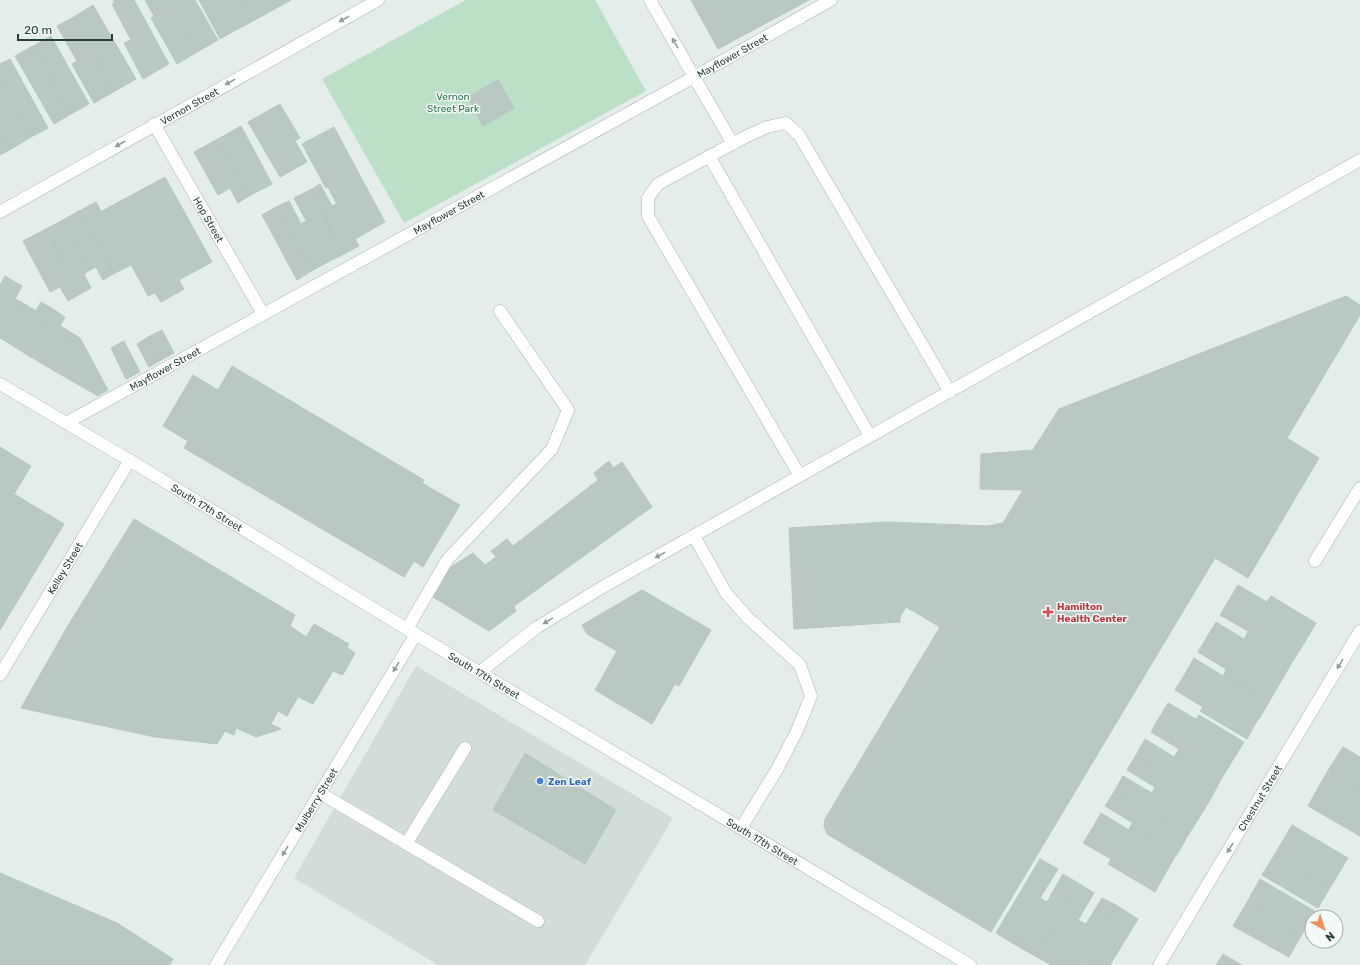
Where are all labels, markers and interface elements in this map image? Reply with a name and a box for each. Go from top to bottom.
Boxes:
scale bar [18,16,112,42]
one-way arrow [338,16,349,22]
text: 20 m [24,23,52,37]
street label: Mayflower Street [695,32,770,81]
one-way arrow [672,37,678,49]
one-way arrow [224,79,236,86]
street label: Vernon Street [159,86,221,128]
park label: Vernon Street Park [427,91,480,115]
one-way arrow [114,140,126,147]
street label: Mayflower Street [412,189,487,237]
street label: Hop Street [190,195,226,245]
street label: Mayflower Street [128,345,203,394]
street label: South 17th Street [169,482,244,534]
street label: Kelley Street [45,540,86,597]
one-way arrow [654,552,666,559]
place label: Hamilton Health Center [1057,601,1127,625]
marker: Hamilton Health Center [1042,606,1054,618]
one-way arrow [542,617,554,624]
street label: South 17th Street [446,650,522,702]
one-way arrow [1336,659,1344,669]
one-way arrow [392,661,399,673]
street label: Chestnut Street [1236,763,1285,834]
street label: Mulberry Street [293,766,341,834]
marker: Zen Leaf [535,776,545,786]
place label: Zen Leaf [548,776,592,788]
street label: South 17th Street [724,816,800,868]
one-way arrow [1226,842,1233,854]
one-way arrow [281,846,289,856]
north arrow [1304,909,1344,949]
text: N [1323,929,1337,944]

